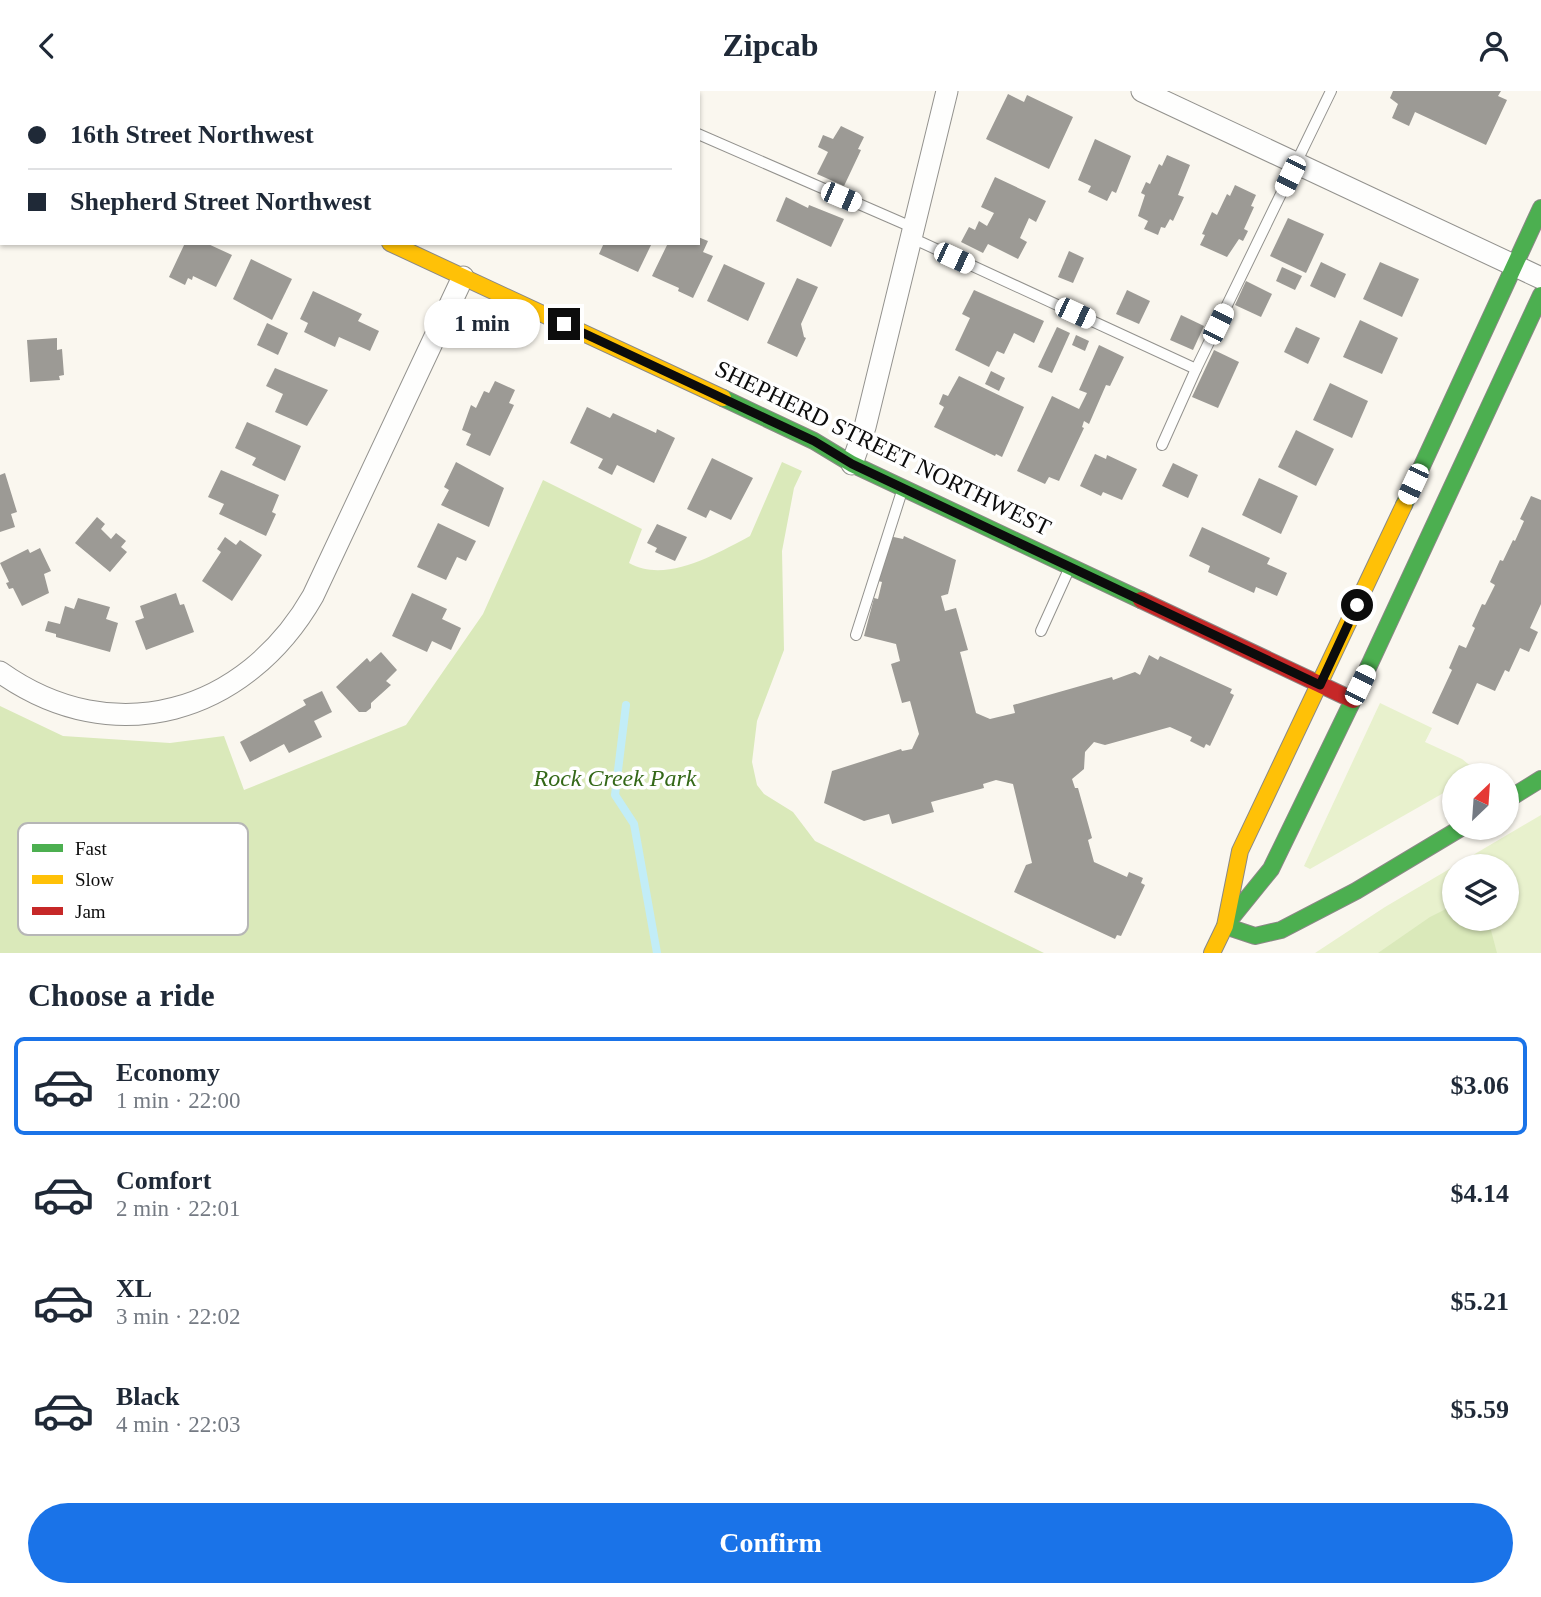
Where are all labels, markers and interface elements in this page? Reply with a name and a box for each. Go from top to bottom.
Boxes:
icon: back [28,27,66,65]
text: Zipcab [722,27,819,63]
icon: person [1475,27,1513,65]
text: 16th Street Northwest [70,120,314,149]
car [1272,153,1309,199]
car [818,179,865,215]
text: Shepherd Street Northwest [70,187,371,216]
car [931,240,978,276]
car [1052,295,1099,331]
callout: 1 min [424,299,540,349]
car [1200,301,1237,347]
route end [548,308,580,340]
text: 1 min [454,311,510,336]
street label: SHEPHERD STREET NORTHWEST [711,355,1055,541]
car [1395,461,1432,507]
route start [1341,589,1373,621]
car [1342,662,1379,708]
north arrow [1442,763,1519,840]
map controls [1442,763,1519,931]
park label: Rock Creek Park [532,765,697,791]
legend [18,823,248,935]
text: Fast [75,838,107,859]
button: layers [1442,854,1519,931]
text: Slow [75,869,114,890]
text: Jam [75,901,106,922]
text: Choose a ride [28,977,215,1013]
icon: car [32,1055,95,1118]
text: Economy [116,1058,220,1087]
text: $3.06 [1451,1071,1509,1100]
text: 1 min · 22:00 [116,1088,241,1113]
icon: car [32,1163,95,1226]
text: Comfort [116,1166,211,1195]
text: $4.14 [1451,1179,1509,1208]
text: 2 min · 22:01 [116,1196,241,1221]
icon: car [32,1271,95,1334]
text: XL [116,1274,152,1303]
text: $5.21 [1451,1287,1509,1316]
text: 3 min · 22:02 [116,1304,241,1329]
icon: car [32,1379,95,1442]
text: Black [116,1382,180,1411]
text: $5.59 [1451,1395,1509,1424]
text: 4 min · 22:03 [116,1412,241,1437]
button: Confirm [28,1503,1513,1583]

